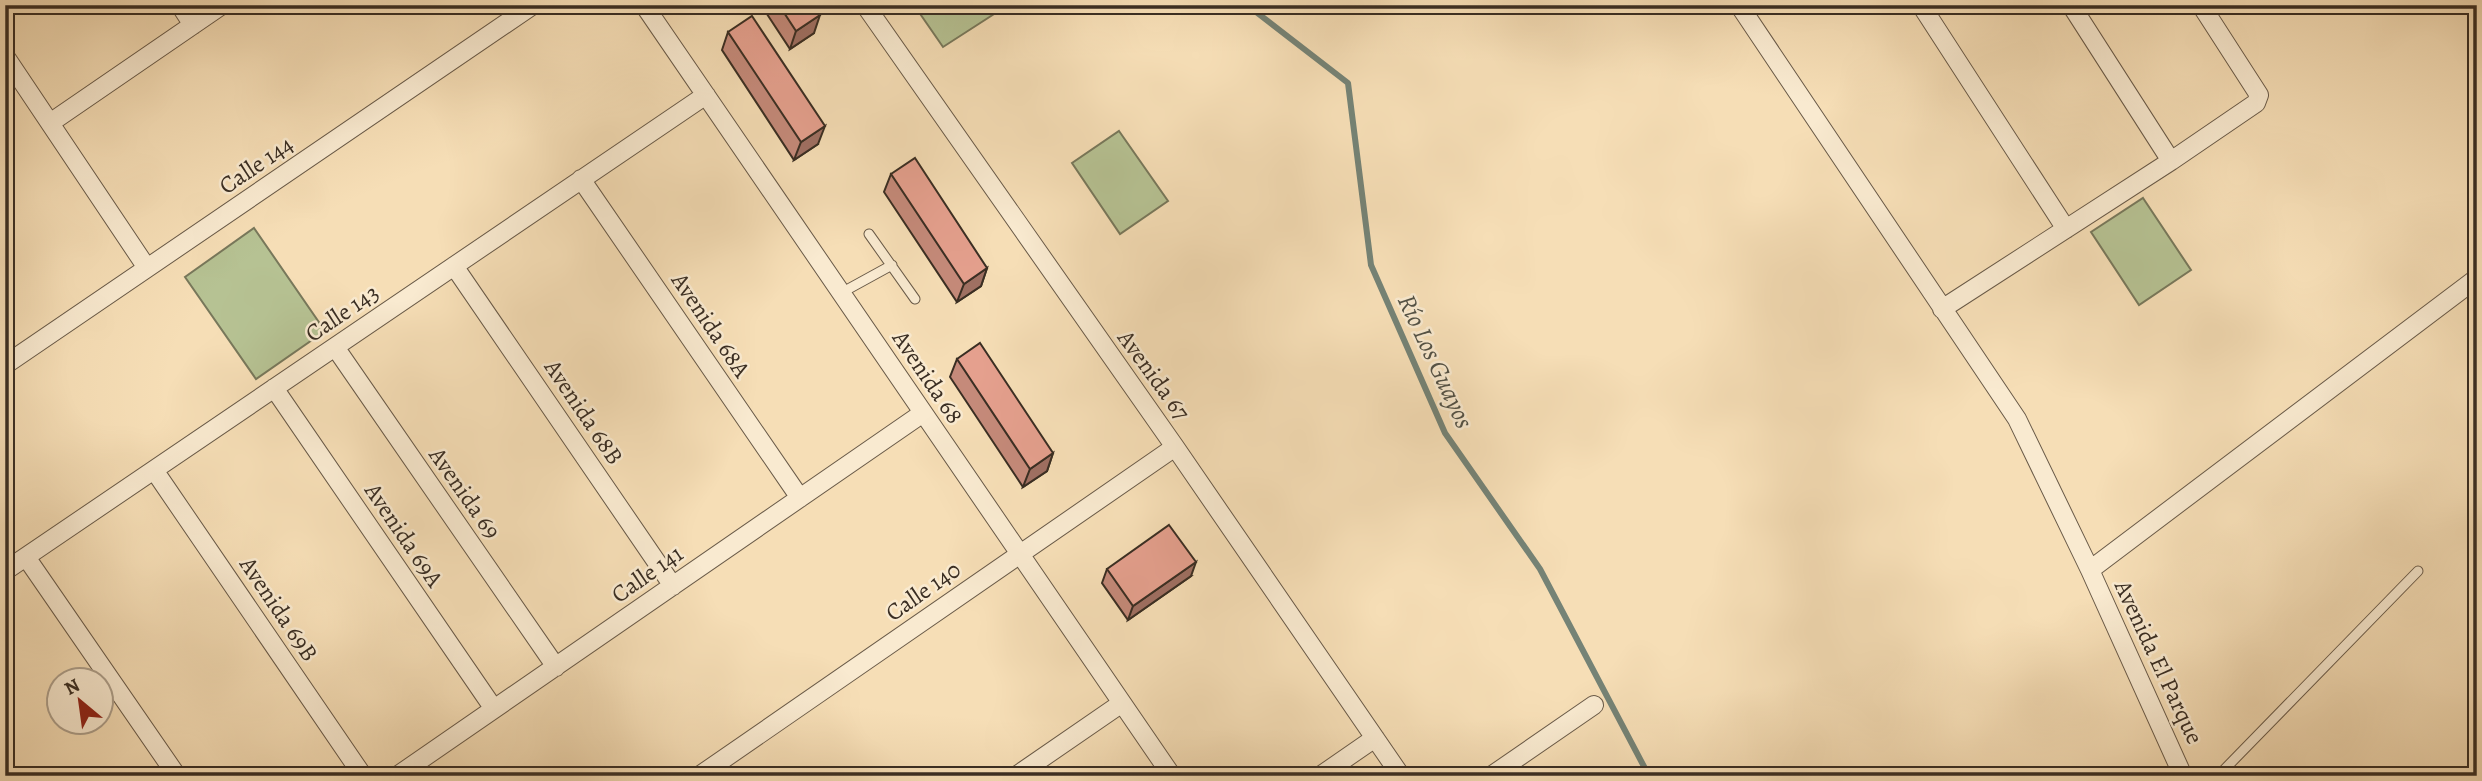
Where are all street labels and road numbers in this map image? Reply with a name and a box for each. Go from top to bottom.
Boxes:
street label: Calle 144 [212,128,300,202]
street label: Avenida 68A [664,265,758,385]
street label: Calle 143 [299,277,385,349]
street label: Avenida 68 [885,323,971,430]
street label: Avenida 67 [1110,323,1198,427]
street label: Avenida 68B [537,352,631,471]
street label: Avenida 69 [421,440,508,545]
street label: Avenida 69A [357,476,451,594]
street label: Calle 141 [605,538,689,610]
street label: Avenida 69B [232,550,326,668]
street label: Calle 140 [879,553,967,629]
street label: Avenida El Parque [2107,574,2211,749]

